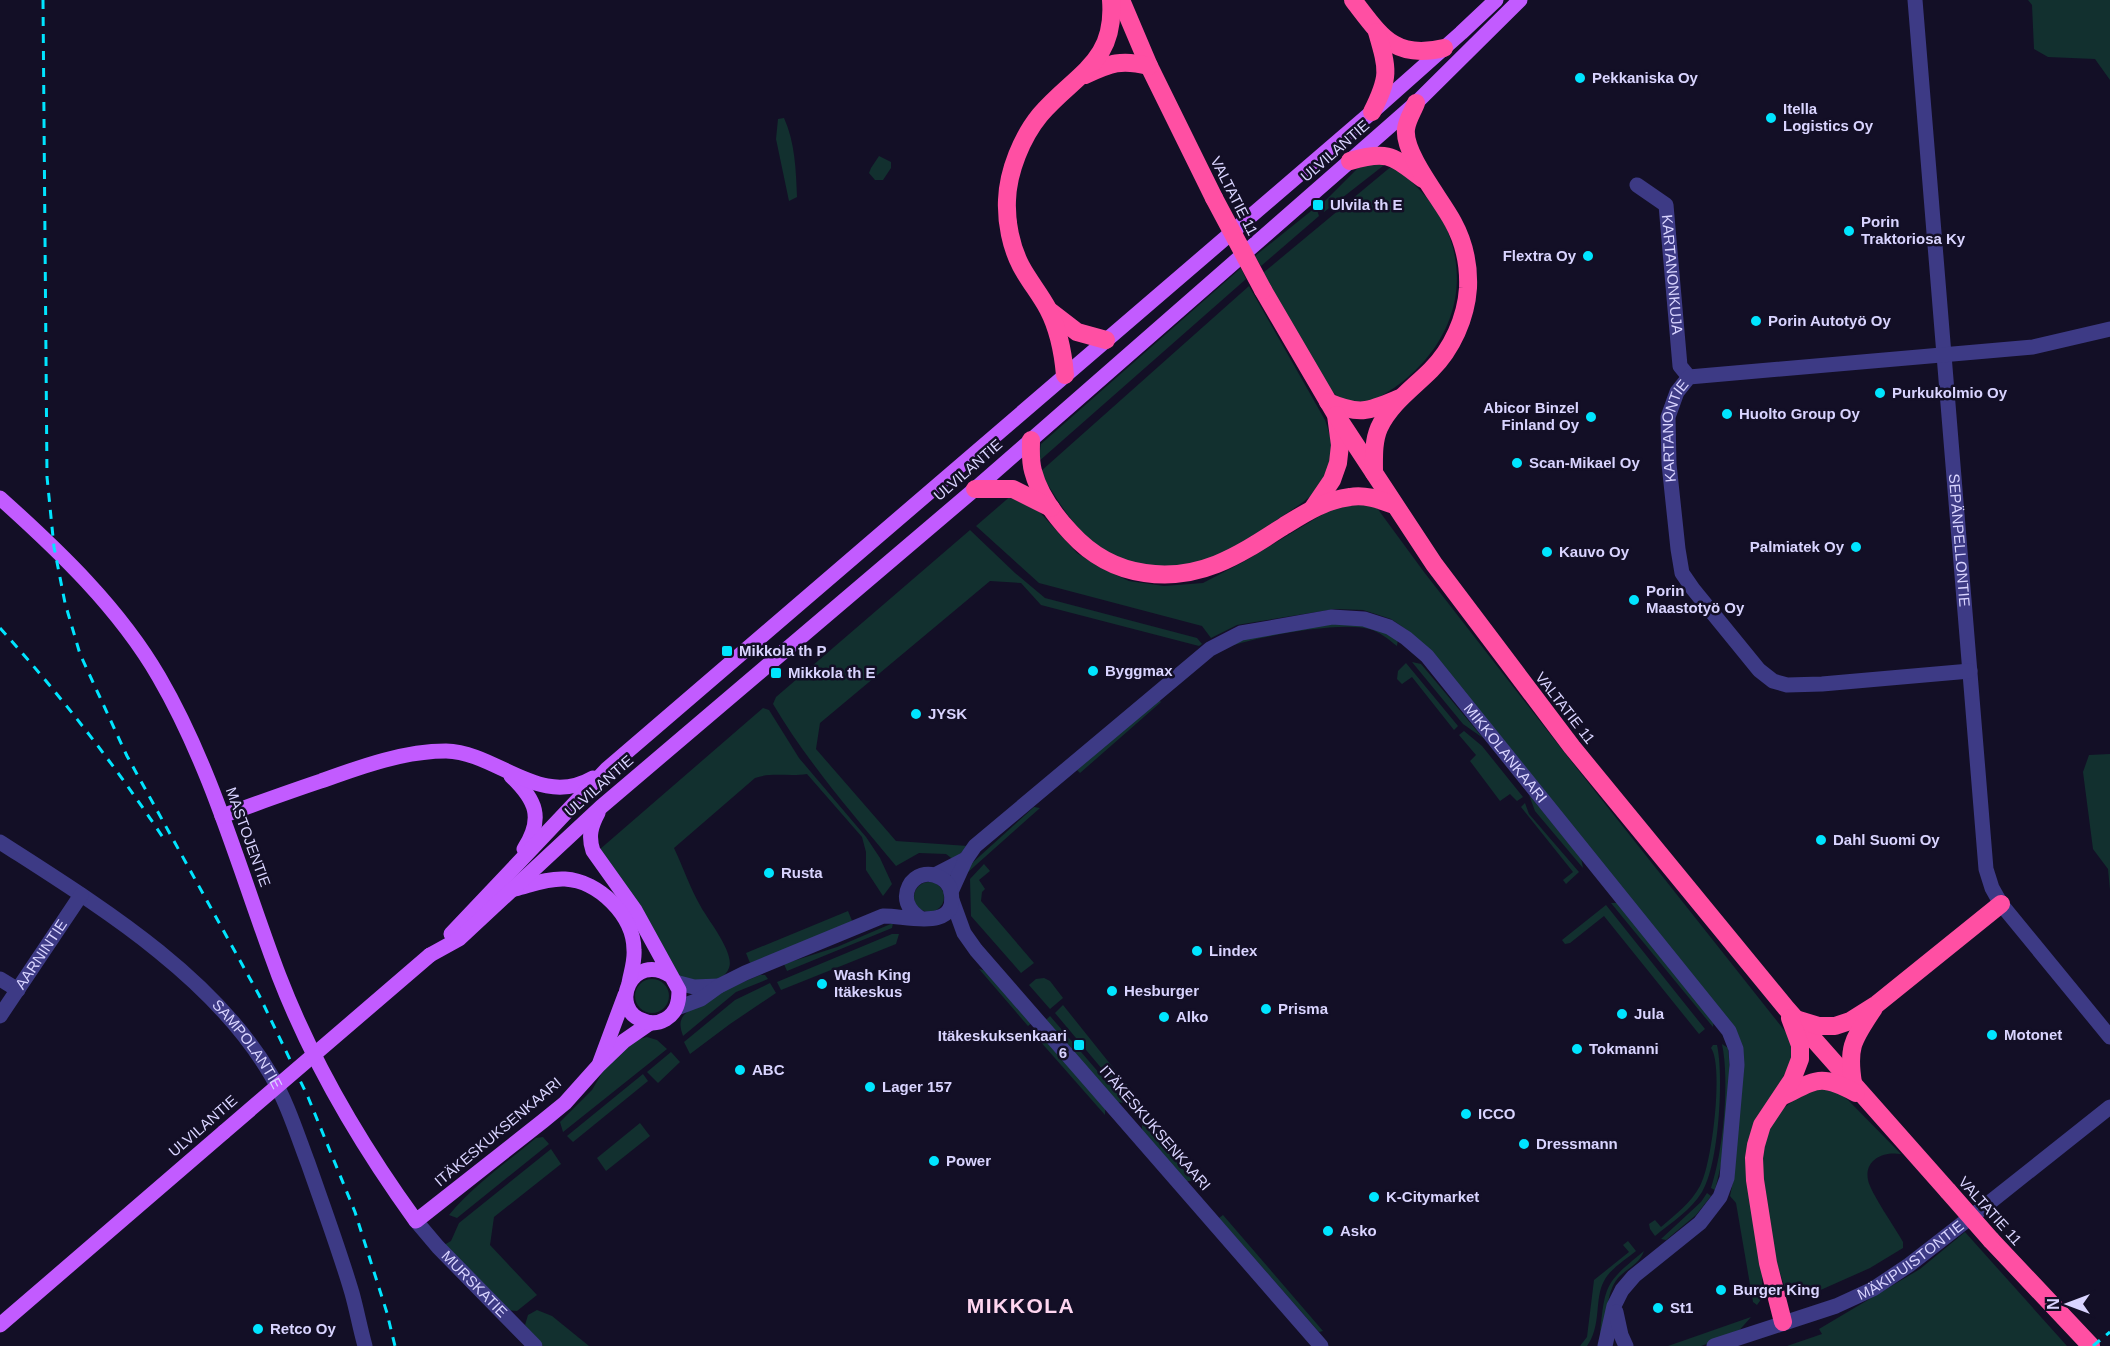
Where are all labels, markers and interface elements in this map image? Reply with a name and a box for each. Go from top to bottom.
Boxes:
place label: Pekkaniska Oy [1592,69,1699,86]
marker: Pekkaniska Oy [1573,71,1587,85]
place label: Itella Logistics Oy [1783,100,1874,134]
marker: Itella Logistics Oy [1764,111,1778,125]
street label: ULVILANTIE [1297,116,1372,185]
street label: VALTATIE 11 [1207,154,1262,238]
place label: Ulvila th E [1330,196,1403,213]
marker: Ulvila th E [1311,198,1325,212]
place label: Porin Traktoriosa Ky [1861,213,1966,247]
street label: KARTANONKUJA [1659,214,1686,335]
marker: Porin Traktoriosa Ky [1842,224,1856,238]
place label: Flextra Oy [1503,247,1577,264]
marker: Flextra Oy [1581,249,1595,263]
place label: Porin Autotyö Oy [1768,312,1891,329]
marker: Porin Autotyö Oy [1749,314,1763,328]
street label: KARTANONTIE [1659,376,1692,483]
place label: Purkukolmio Oy [1892,384,2008,401]
marker: Purkukolmio Oy [1873,386,1887,400]
place label: Abicor Binzel Finland Oy [1483,399,1580,433]
place label: Huolto Group Oy [1739,405,1860,422]
marker: Huolto Group Oy [1720,407,1734,421]
marker: Abicor Binzel Finland Oy [1584,410,1598,424]
street label: ULVILANTIE [930,435,1005,504]
place label: Scan-Mikael Oy [1529,454,1641,471]
marker: Scan-Mikael Oy [1510,456,1524,470]
street label: SEPÄNPELLONTIE [1946,473,1974,607]
place label: Palmiatek Oy [1750,538,1845,555]
marker: Palmiatek Oy [1849,540,1863,554]
place label: Kauvo Oy [1559,543,1630,560]
marker: Kauvo Oy [1540,545,1554,559]
place label: Porin Maastotyö Oy [1646,582,1745,616]
marker: Porin Maastotyö Oy [1627,593,1641,607]
place label: Mikkola th P [739,642,827,659]
marker: Mikkola th P [720,644,734,658]
place label: Byggmax [1105,662,1173,679]
place label: Mikkola th E [788,664,876,681]
marker: Byggmax [1086,664,1100,678]
marker: Mikkola th E [769,666,783,680]
street label: VALTATIE 11 [1532,669,1599,747]
street label: MIKKOLANKAARI [1461,700,1551,806]
place label: JYSK [928,705,967,722]
marker: JYSK [909,707,923,721]
street label: ULVILANTIE [561,751,636,820]
street label: MASTOJENTIE [223,785,274,889]
place label: Dahl Suomi Oy [1833,831,1940,848]
marker: Dahl Suomi Oy [1814,833,1828,847]
place label: Rusta [781,864,823,881]
marker: Rusta [762,866,776,880]
street label: AARNINTIE [11,916,70,992]
place label: Lindex [1209,942,1258,959]
marker: Lindex [1190,944,1204,958]
place label: Wash King Itäkeskus [834,966,911,1000]
marker: Wash King Itäkeskus [815,977,829,991]
place label: Hesburger [1124,982,1199,999]
marker: Hesburger [1105,984,1119,998]
street label: SAMPOLANTIE [209,996,286,1092]
place label: Prisma [1278,1000,1329,1017]
marker: Prisma [1259,1002,1273,1016]
place label: Jula [1634,1005,1665,1022]
marker: Jula [1615,1007,1629,1021]
place label: Alko [1176,1008,1209,1025]
marker: Alko [1157,1010,1171,1024]
place label: Motonet [2004,1026,2062,1043]
place label: Itäkeskuksenkaari 6 [938,1027,1067,1061]
marker: Motonet [1985,1028,1999,1042]
marker: Itäkeskuksenkaari 6 [1072,1038,1086,1052]
place label: Tokmanni [1589,1040,1659,1057]
marker: Tokmanni [1570,1042,1584,1056]
place label: ABC [752,1061,785,1078]
street label: ITÄKESKUKSENKAARI [1096,1062,1214,1194]
marker: ABC [733,1063,747,1077]
street label: ITÄKESKUKSENKAARI [431,1074,564,1190]
place label: Lager 157 [882,1078,952,1095]
marker: Lager 157 [863,1080,877,1094]
street label: ULVILANTIE [165,1091,240,1160]
place label: ICCO [1478,1105,1516,1122]
marker: ICCO [1459,1107,1473,1121]
place label: Dressmann [1536,1135,1618,1152]
marker: Dressmann [1517,1137,1531,1151]
place label: Power [946,1152,991,1169]
marker: Power [927,1154,941,1168]
street label: VALTATIE 11 [1955,1173,2026,1248]
place label: K-Citymarket [1386,1188,1479,1205]
marker: K-Citymarket [1367,1190,1381,1204]
street label: MÄKIPUISTONTIE [1854,1217,1967,1303]
place label: Asko [1340,1222,1377,1239]
marker: Asko [1321,1224,1335,1238]
street label: MURSKATIE [438,1247,511,1321]
north arrow [2038,1274,2098,1334]
place label: Burger King [1733,1281,1820,1298]
marker: Burger King [1714,1283,1728,1297]
district label: MIKKOLA [967,1294,1075,1317]
text: N [2045,1298,2062,1310]
place label: St1 [1670,1299,1693,1316]
marker: St1 [1651,1301,1665,1315]
place label: Retco Oy [270,1320,337,1337]
marker: Retco Oy [251,1322,265,1336]

